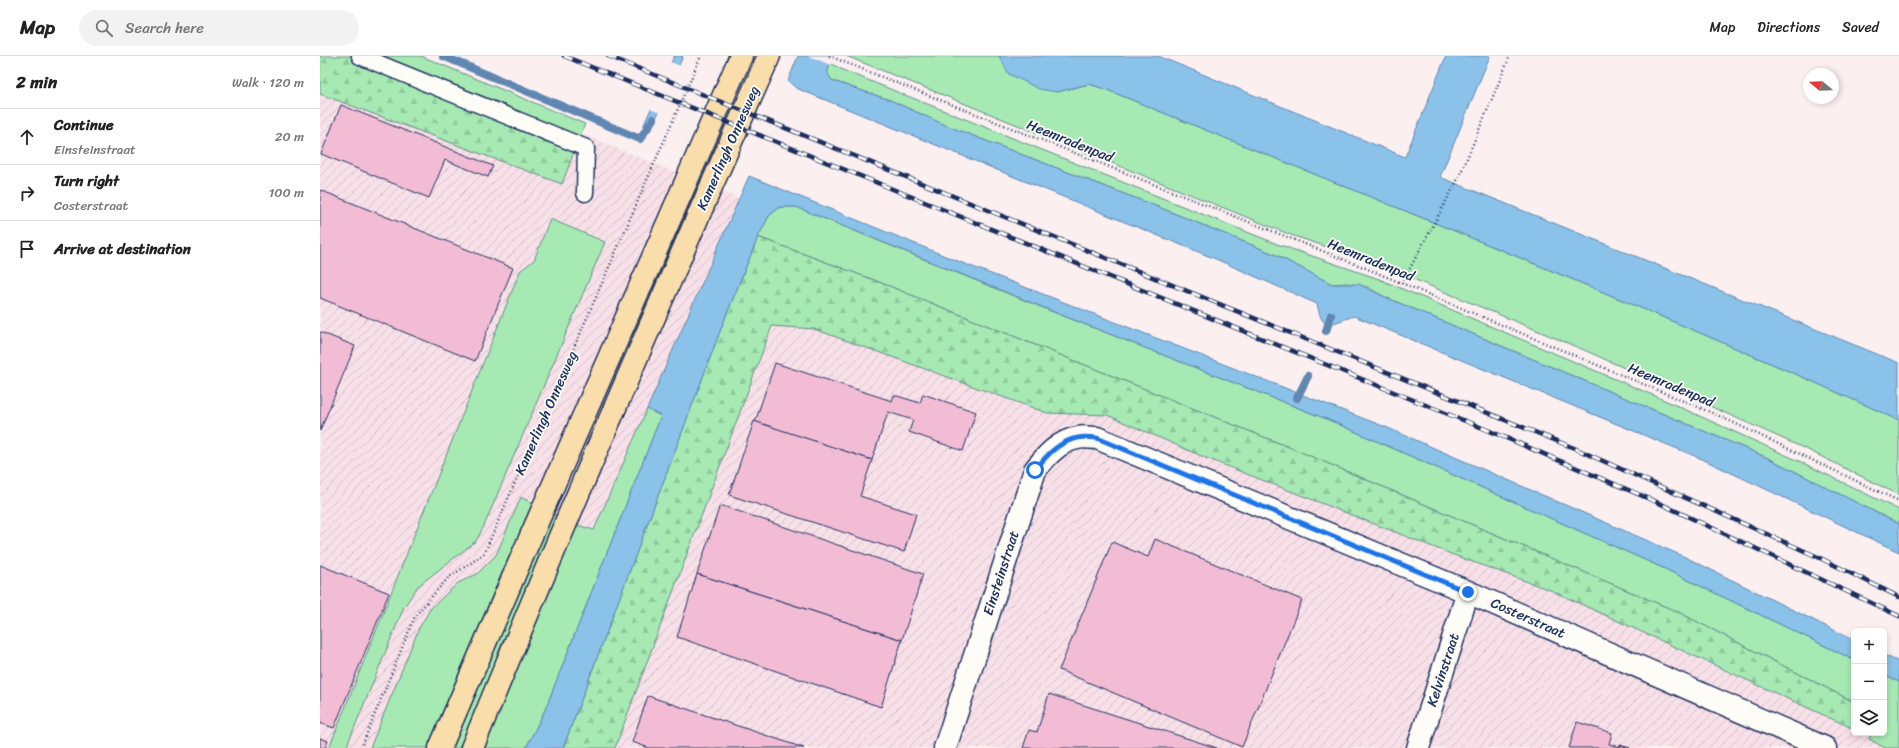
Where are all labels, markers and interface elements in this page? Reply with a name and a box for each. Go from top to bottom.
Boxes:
search box [79,10,359,46]
text: Map [20,11,55,44]
text: Search here [125,15,204,41]
text: Map [1709,15,1735,40]
text: Directions [1757,15,1820,40]
text: Saved [1842,15,1879,40]
icon: search [93,17,115,39]
text: 2 min [16,67,57,97]
north arrow [1803,68,1839,104]
text: Walk · 120 m [232,71,304,94]
street label: Kamerlingh Onnesweg [689,82,767,214]
text: Continue [54,112,114,138]
street label: Heemradenpad [1023,112,1119,170]
text: 20 m [275,125,304,148]
icon: ahead [16,126,38,148]
text: Einsteinstraat [54,138,136,161]
text: Turn right [54,168,119,194]
text: 100 m [269,181,304,204]
icon: right [16,182,38,204]
text: Costerstraat [54,194,128,217]
street label: Heemradenpad [1324,231,1420,289]
text: Arrive at destination [54,236,191,262]
icon: arrive [16,238,38,260]
street label: Kamerlingh Onnesweg [507,347,585,479]
street label: Heemradenpad [1624,356,1720,415]
route start [1026,461,1044,479]
street label: Einsteinstraat [976,527,1026,619]
route end [1459,583,1477,601]
street label: Costerstraat [1486,590,1570,646]
map controls [1851,628,1887,736]
button: + [1851,628,1887,664]
street label: Kelvinstraat [1419,630,1467,710]
button: − [1851,664,1887,700]
button: layers [1851,700,1887,736]

